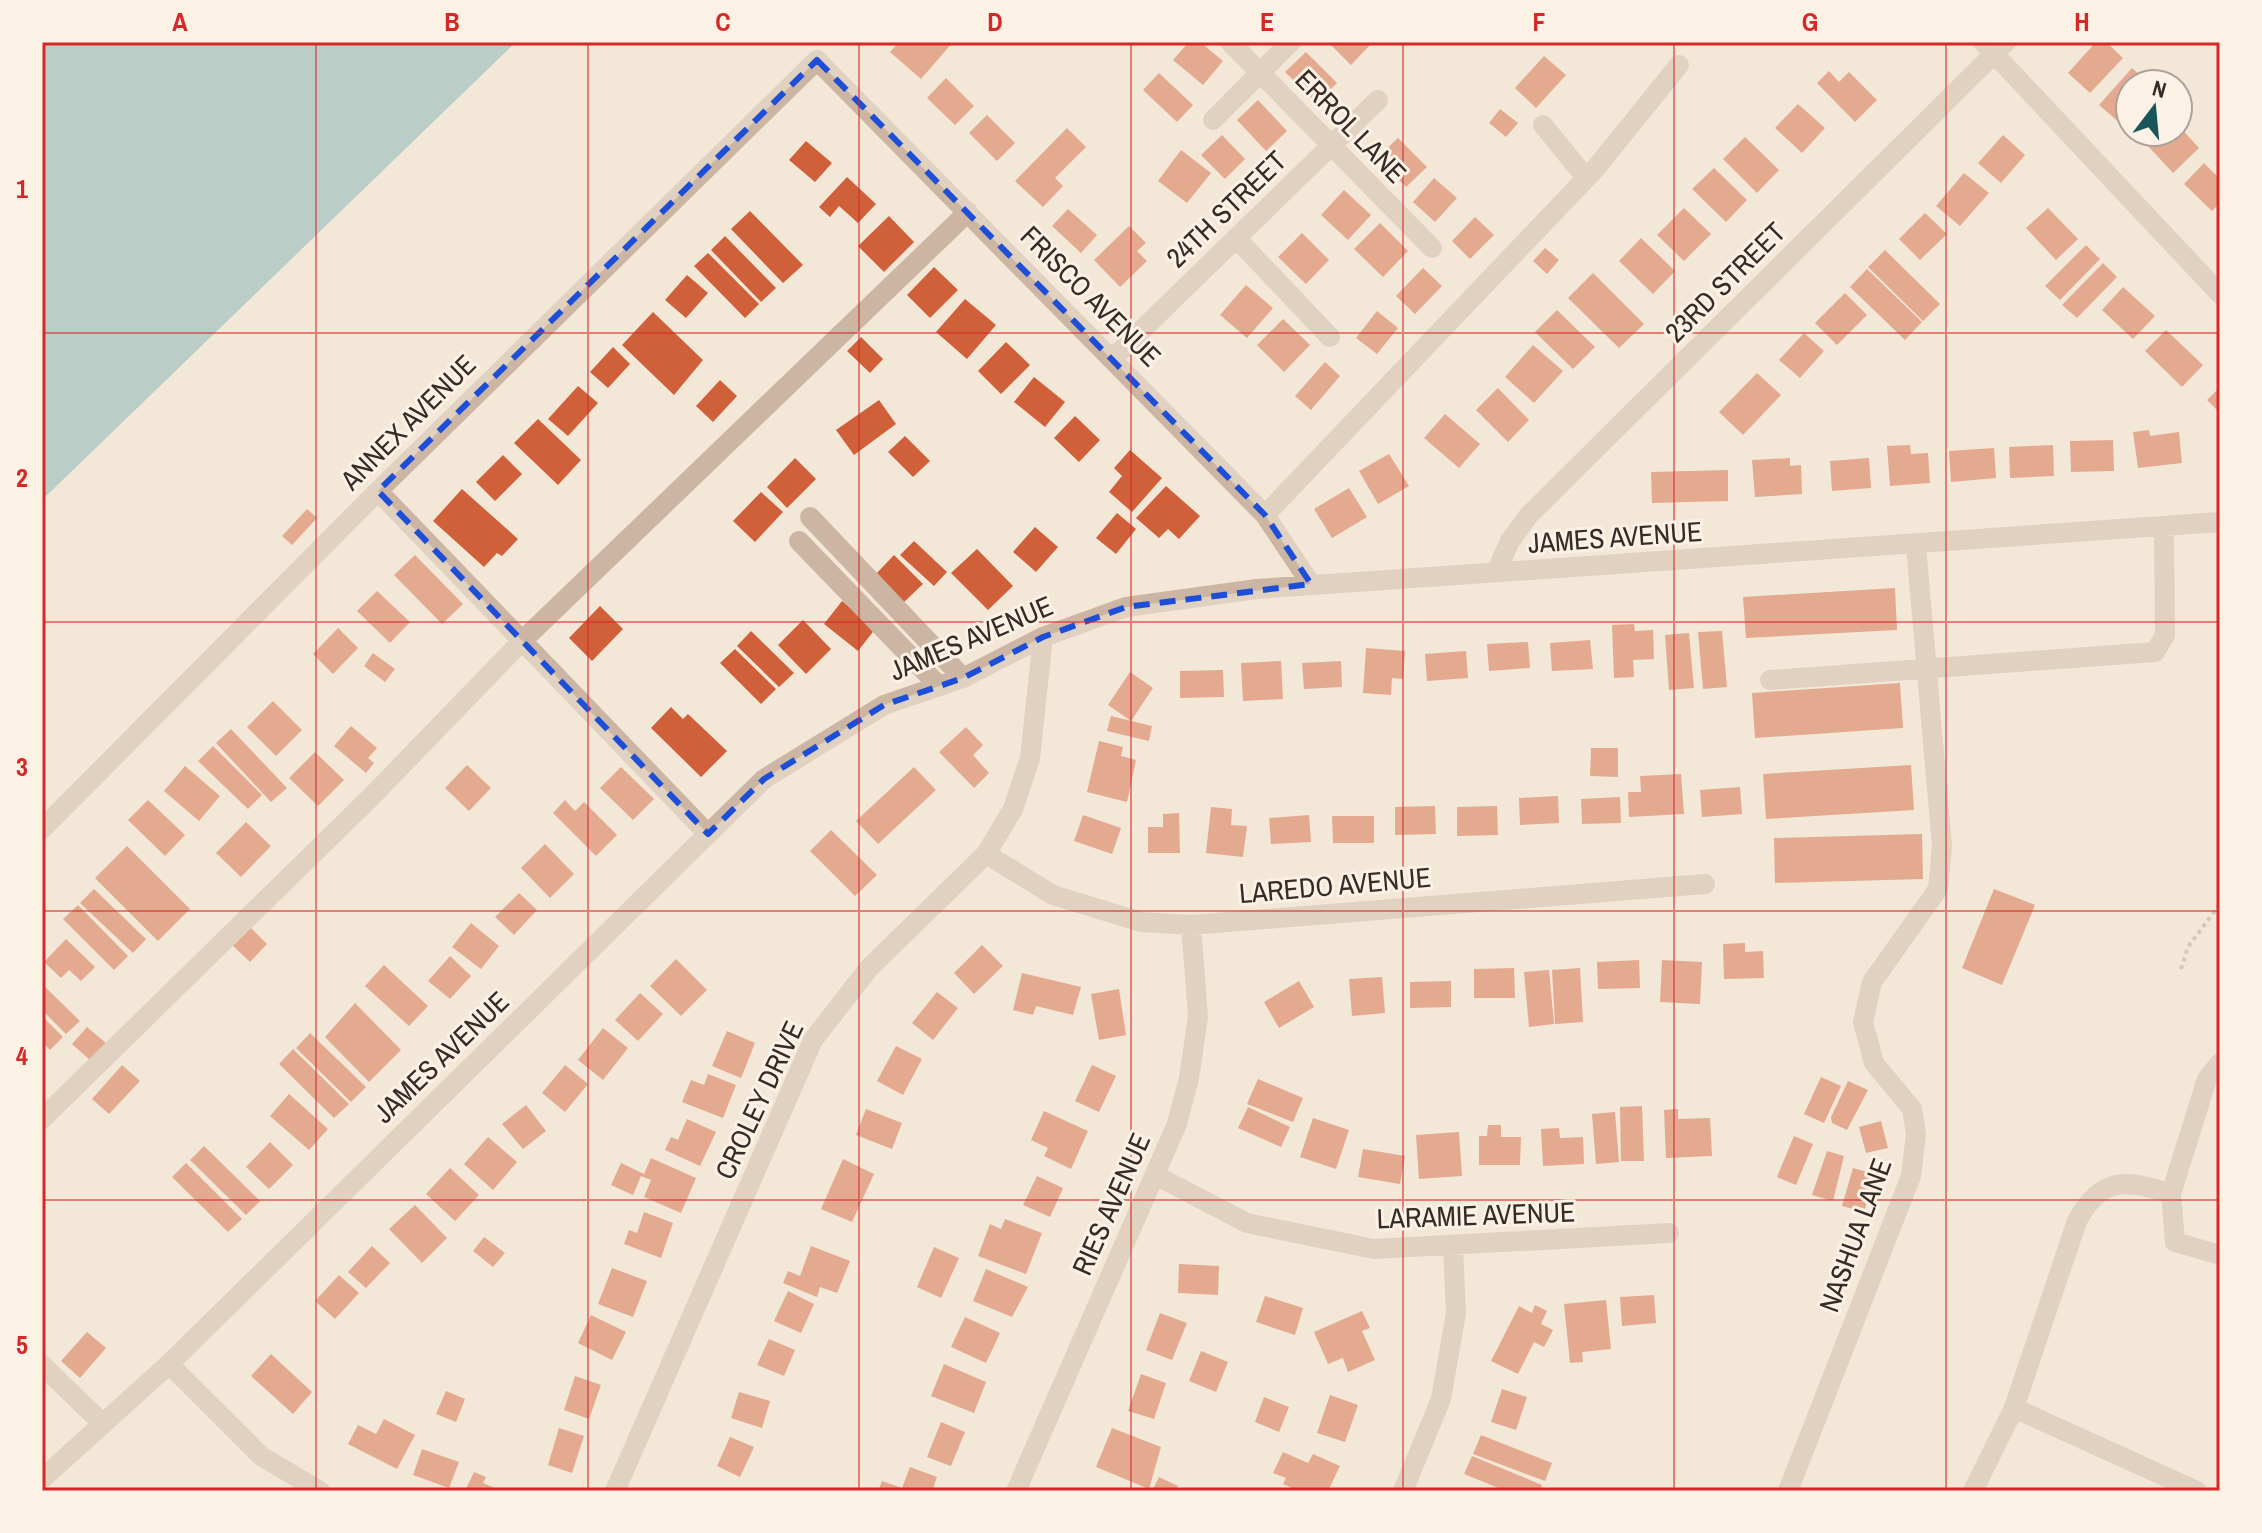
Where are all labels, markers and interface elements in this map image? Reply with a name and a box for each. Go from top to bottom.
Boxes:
text: A [172,4,188,39]
text: B [444,4,460,39]
text: C [715,4,731,39]
text: D [987,4,1003,39]
text: E [1260,4,1274,39]
text: F [1532,4,1546,39]
text: G [1802,4,1818,39]
text: H [2074,4,2090,39]
street label: ERROL LANE [1287,61,1415,191]
north arrow [2114,68,2194,148]
text: N [2149,73,2170,105]
street label: 24TH STREET [1158,142,1294,276]
text: 1 [16,171,28,206]
street label: 23RD STREET [1657,214,1793,350]
street label: FRISCO AVENUE [1012,217,1170,375]
street label: ANNEX AVENUE [331,346,484,499]
text: 2 [16,460,28,495]
street label: JAMES AVENUE [1527,512,1703,562]
street label: JAMES AVENUE [883,586,1059,690]
text: 3 [16,749,28,784]
street label: LAREDO AVENUE [1238,858,1432,912]
street label: JAMES AVENUE [365,983,517,1131]
street label: CROLEY DRIVE [706,1015,812,1185]
text: 4 [16,1038,28,1073]
street label: RIES AVENUE [1063,1127,1159,1281]
street label: NASHUA LANE [1810,1153,1900,1317]
street label: LARAMIE AVENUE [1376,1193,1576,1237]
text: 5 [16,1327,28,1362]

